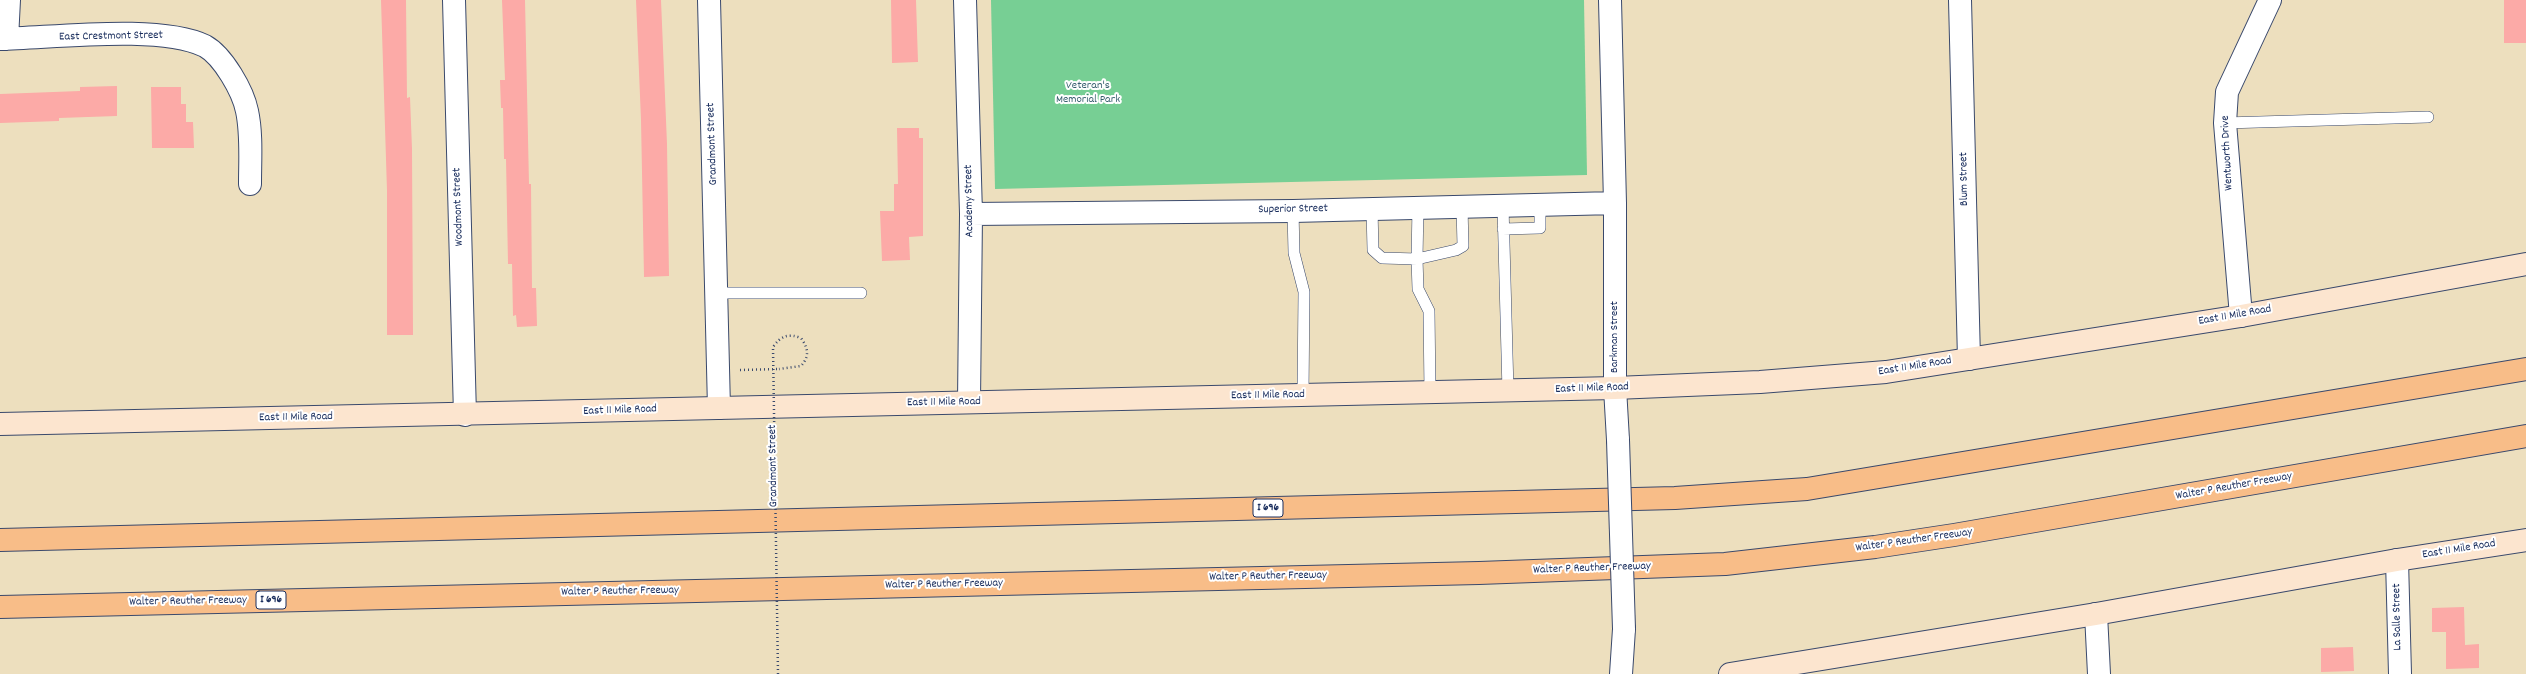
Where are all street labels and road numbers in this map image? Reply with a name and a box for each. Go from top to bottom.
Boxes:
street label: East Crestmont Street [59,29,163,45]
street label: Grandmont Street [704,102,722,186]
street label: Wentworth Drive [2219,115,2237,191]
street label: Blum Street [1957,152,1973,206]
street label: Academy Street [962,164,978,238]
street label: Woodmont Street [450,167,468,247]
street label: Superior Street [1258,202,1328,218]
street label: Barkman Street [1608,301,1622,373]
street label: East 11 Mile Road [2197,302,2273,330]
street label: East 11 Mile Road [1877,354,1953,380]
street label: East 11 Mile Road [1555,381,1629,397]
street label: East 11 Mile Road [1231,388,1305,404]
street label: East 11 Mile Road [907,395,981,411]
street label: East 11 Mile Road [583,403,657,419]
street label: East 11 Mile Road [259,410,333,426]
street label: Grandmont Street [766,424,782,508]
street label: Walter P Reuther Freeway [2175,470,2293,504]
road number: I 696 [1253,499,1283,517]
street label: Walter P Reuther Freeway [1855,526,1973,556]
street label: East 11 Mile Road [2421,537,2497,563]
street label: Walter P Reuther Freeway [1533,560,1651,578]
street label: Walter P Reuther Freeway [1209,569,1327,585]
street label: Walter P Reuther Freeway [885,577,1003,593]
street label: La Salle Street [2390,583,2406,651]
street label: Walter P Reuther Freeway [561,584,679,600]
road number: I 696 [256,591,286,609]
street label: Walter P Reuther Freeway [129,594,247,610]

